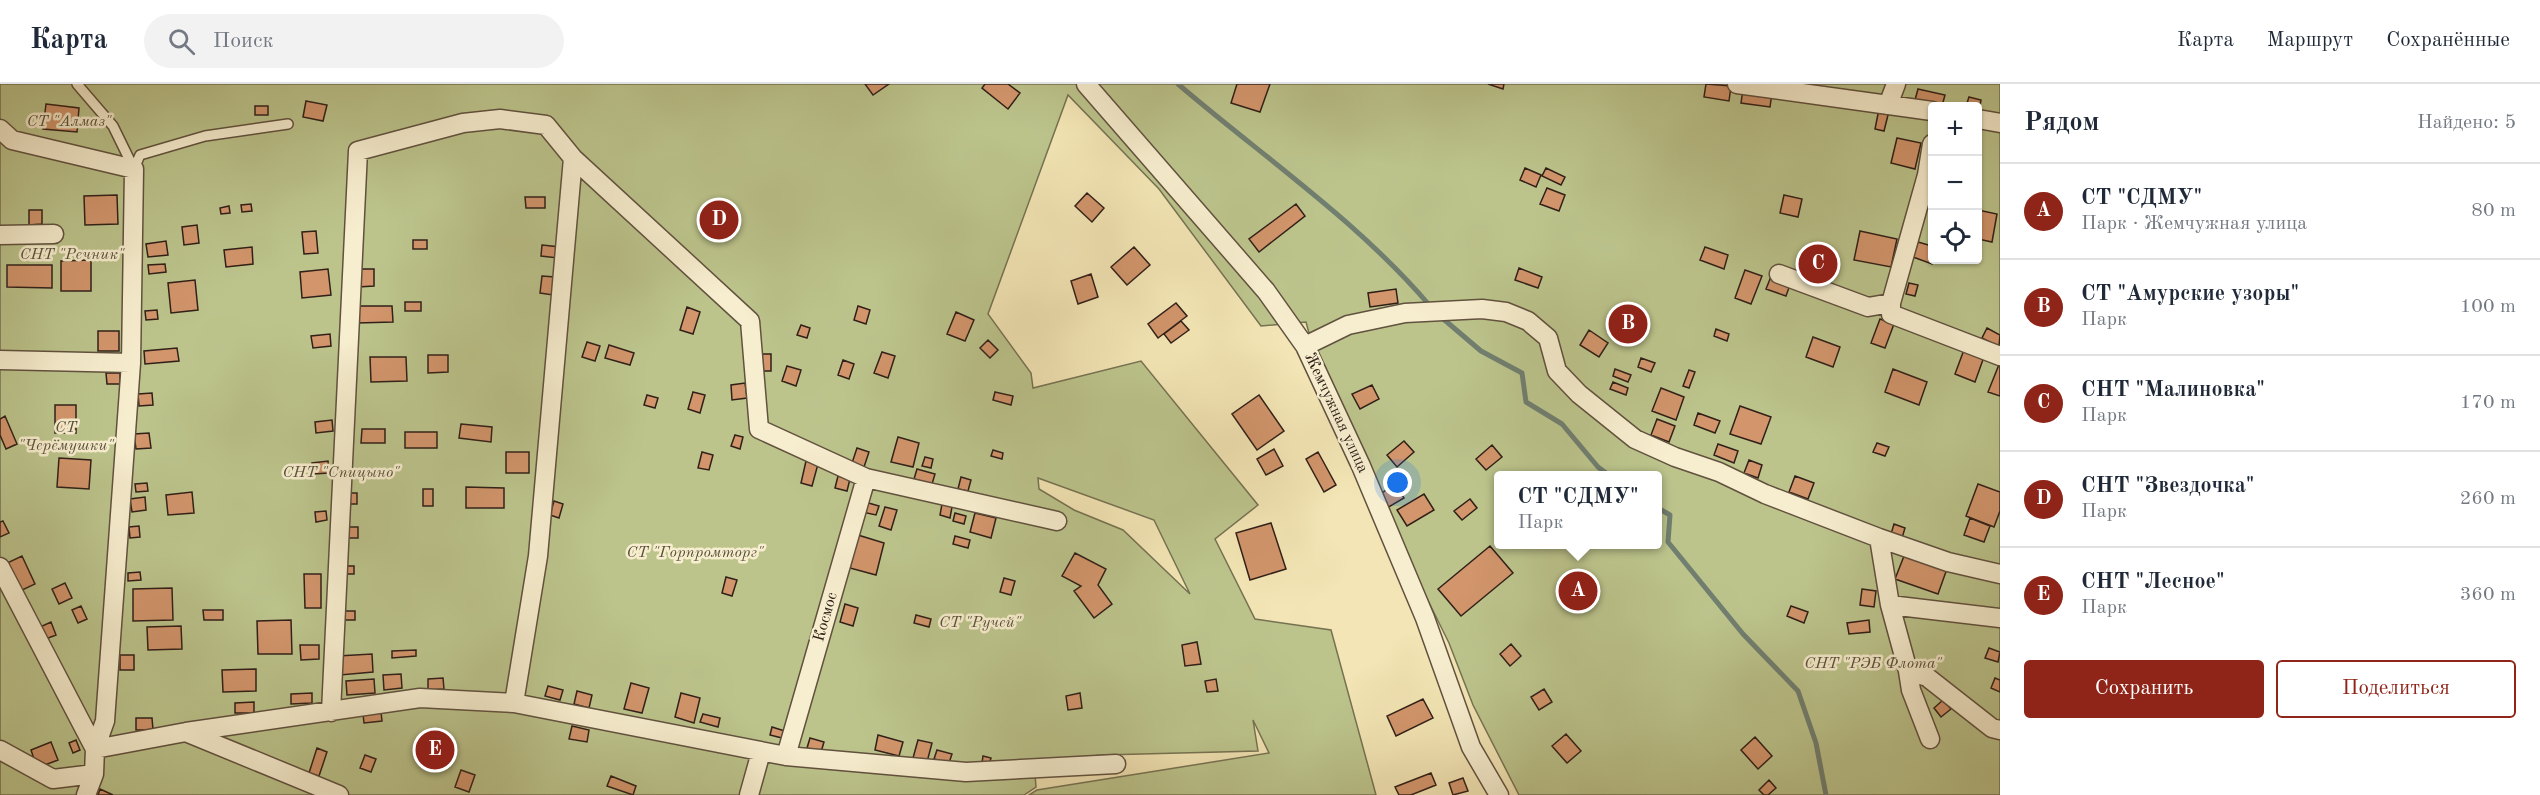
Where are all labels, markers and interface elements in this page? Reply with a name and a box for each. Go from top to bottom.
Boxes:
search box [144,14,564,68]
icon: search [165,25,198,58]
text: Карта [30,27,108,55]
text: Поиск [213,30,274,52]
text: Карта [2177,30,2234,51]
text: Маршрут [2267,30,2353,51]
text: Сохранённые [2386,30,2510,51]
map controls [1928,102,1982,264]
button: + [1928,102,1982,156]
text: Рядом [2024,110,2099,136]
text: Найдено: 5 [2417,113,2516,133]
park label: СТ "Алмаз" [27,114,112,130]
button: − [1928,156,1982,210]
text: СТ "СДМУ" [2081,187,2202,209]
pin: D [700,198,738,242]
text: A [2036,201,2051,221]
text: 80 m [2471,201,2516,221]
button: locate [1928,210,1982,264]
text: Парк · Жемчужная улица [2081,214,2307,234]
pin: C [1798,242,1838,286]
park label: СНТ "Речник" [20,247,125,263]
text: СТ "Амурские узоры" [2081,283,2299,305]
text: B [2036,297,2051,317]
text: 100 m [2460,297,2516,317]
pin: B [1608,302,1648,346]
text: Парк [2081,310,2127,330]
street label: Жемчужная улица [1301,350,1371,476]
text: СНТ "Малиновка" [2081,379,2265,401]
text: C [2037,393,2050,413]
text: 170 m [2460,393,2516,413]
text: Парк [2081,406,2127,426]
park label: СТ "Черёмушки" [18,420,114,454]
park label: СНТ "Спицыно" [282,465,400,481]
your location [1383,468,1412,497]
popup [1494,471,1662,549]
text: СНТ "Звездочка" [2081,475,2255,497]
text: СТ "СДМУ" [1517,486,1639,508]
text: D [2036,489,2051,509]
text: 260 m [2460,489,2516,509]
text: Парк [2081,502,2127,522]
text: Парк [1517,513,1563,533]
park label: СТ "Горпромторг" [627,545,764,561]
pin: A [1558,568,1598,614]
text: СНТ "Лесное" [2081,571,2225,593]
text: E [2037,585,2050,605]
text: 360 m [2460,585,2516,605]
street label: Космос [811,590,841,644]
text: Парк [2081,598,2127,618]
park label: СТ "Ручей" [939,615,1022,631]
park label: СНТ "РЭБ Флота" [1804,656,1943,672]
button: Сохранить [2024,660,2264,718]
button: Поделиться [2276,660,2516,718]
pin: E [416,728,454,772]

